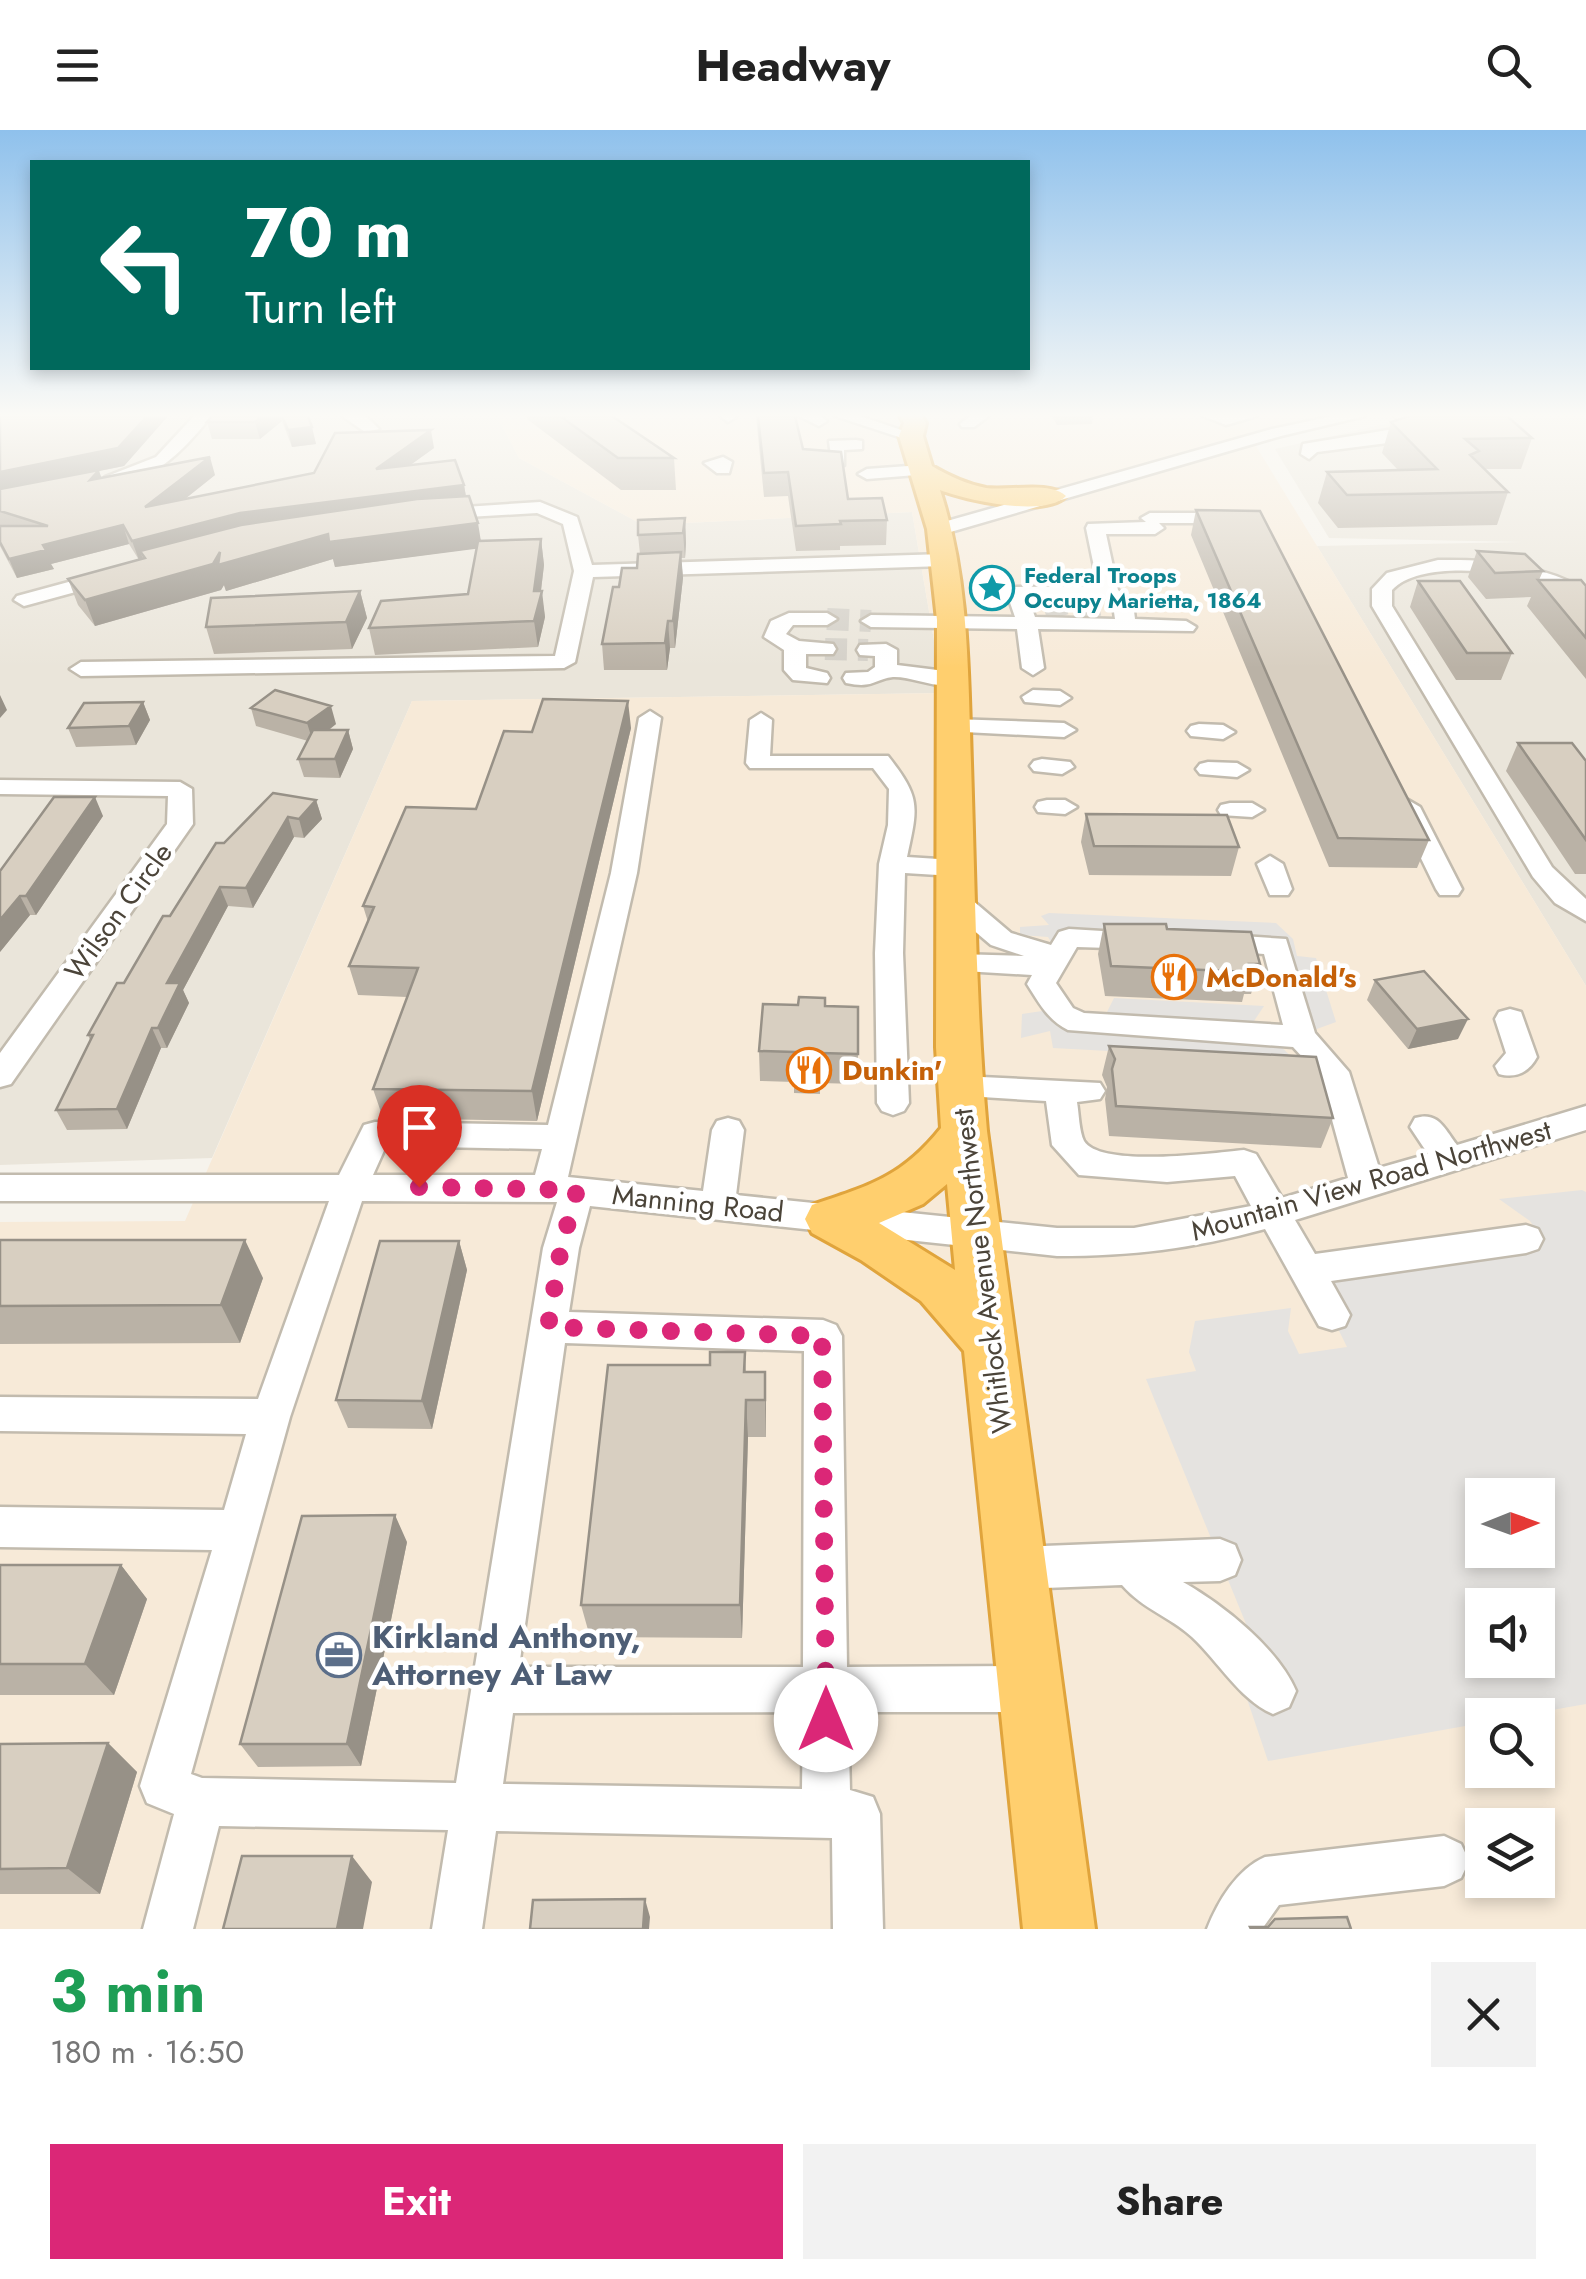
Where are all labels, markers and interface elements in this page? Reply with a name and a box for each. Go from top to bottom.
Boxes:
text: Headway [696,33,890,98]
icon: menu [50,38,105,93]
icon: search [1481,38,1536,93]
text: 70 m [245,182,412,283]
icon: left [80,200,210,330]
text: Turn left [245,275,396,340]
place label: Federal Troops Occupy Marietta, 1864 [1024,559,1262,616]
place icon: Federal Troops Occupy Marietta, 1864 [969,565,1015,611]
street label: Wilson Circle [54,834,182,988]
restaurant icon: McDonald's [1151,954,1197,1000]
place label: McDonald's [1206,957,1357,998]
restaurant icon: Dunkin' [786,1047,832,1093]
place label: Dunkin' [842,1050,942,1091]
pin [377,1085,462,1188]
icon: arrive [392,1100,447,1155]
street label: Whitlock Avenue Northwest [942,1106,1023,1436]
street label: Mountain View Road Northwest [1186,1109,1556,1252]
street label: Manning Road [610,1174,786,1233]
north arrow [1465,1478,1555,1568]
map controls [1465,1478,1555,1898]
button: sound [1465,1588,1555,1678]
place label: Kirkland Anthony, Attorney At Law [371,1614,641,1697]
office icon: Kirkland Anthony, Attorney At Law [316,1632,362,1678]
position arrow [774,1668,878,1772]
button: search [1465,1698,1555,1788]
button: layers [1465,1808,1555,1898]
text: 3 min [50,1948,206,2035]
button: close [1431,1962,1536,2067]
text: 180 m · 16:50 [50,2029,244,2075]
button: Exit [50,2144,783,2259]
button: Share [803,2144,1536,2259]

